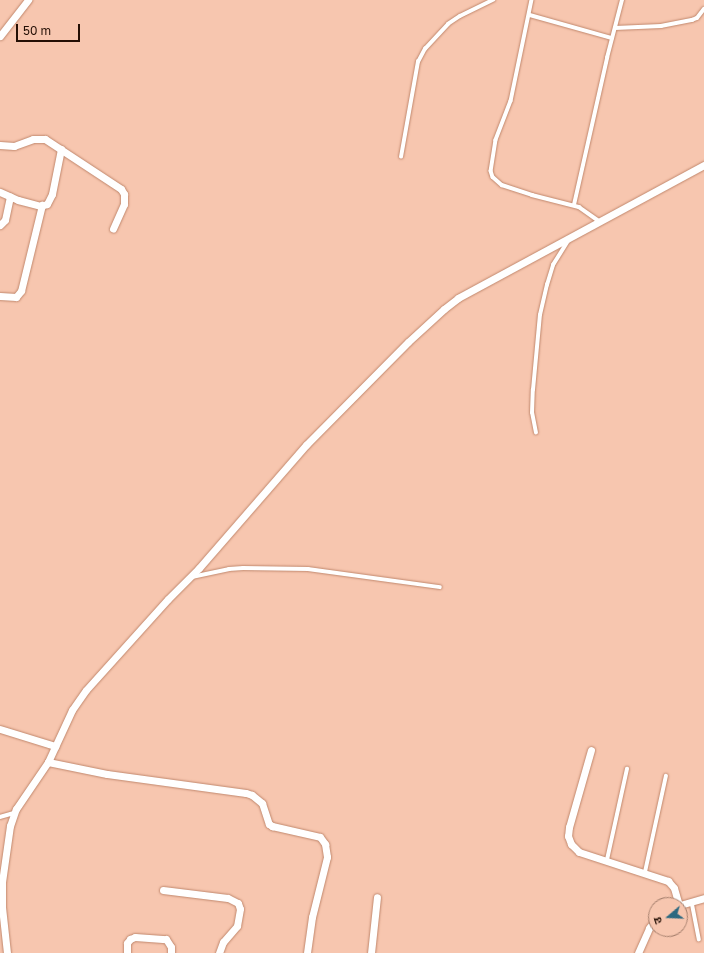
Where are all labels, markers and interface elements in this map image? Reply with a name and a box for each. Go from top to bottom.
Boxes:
scale bar [18,16,82,42]
text: 50 m [23,23,51,38]
north arrow [648,897,688,937]
text: उ [650,916,664,926]

